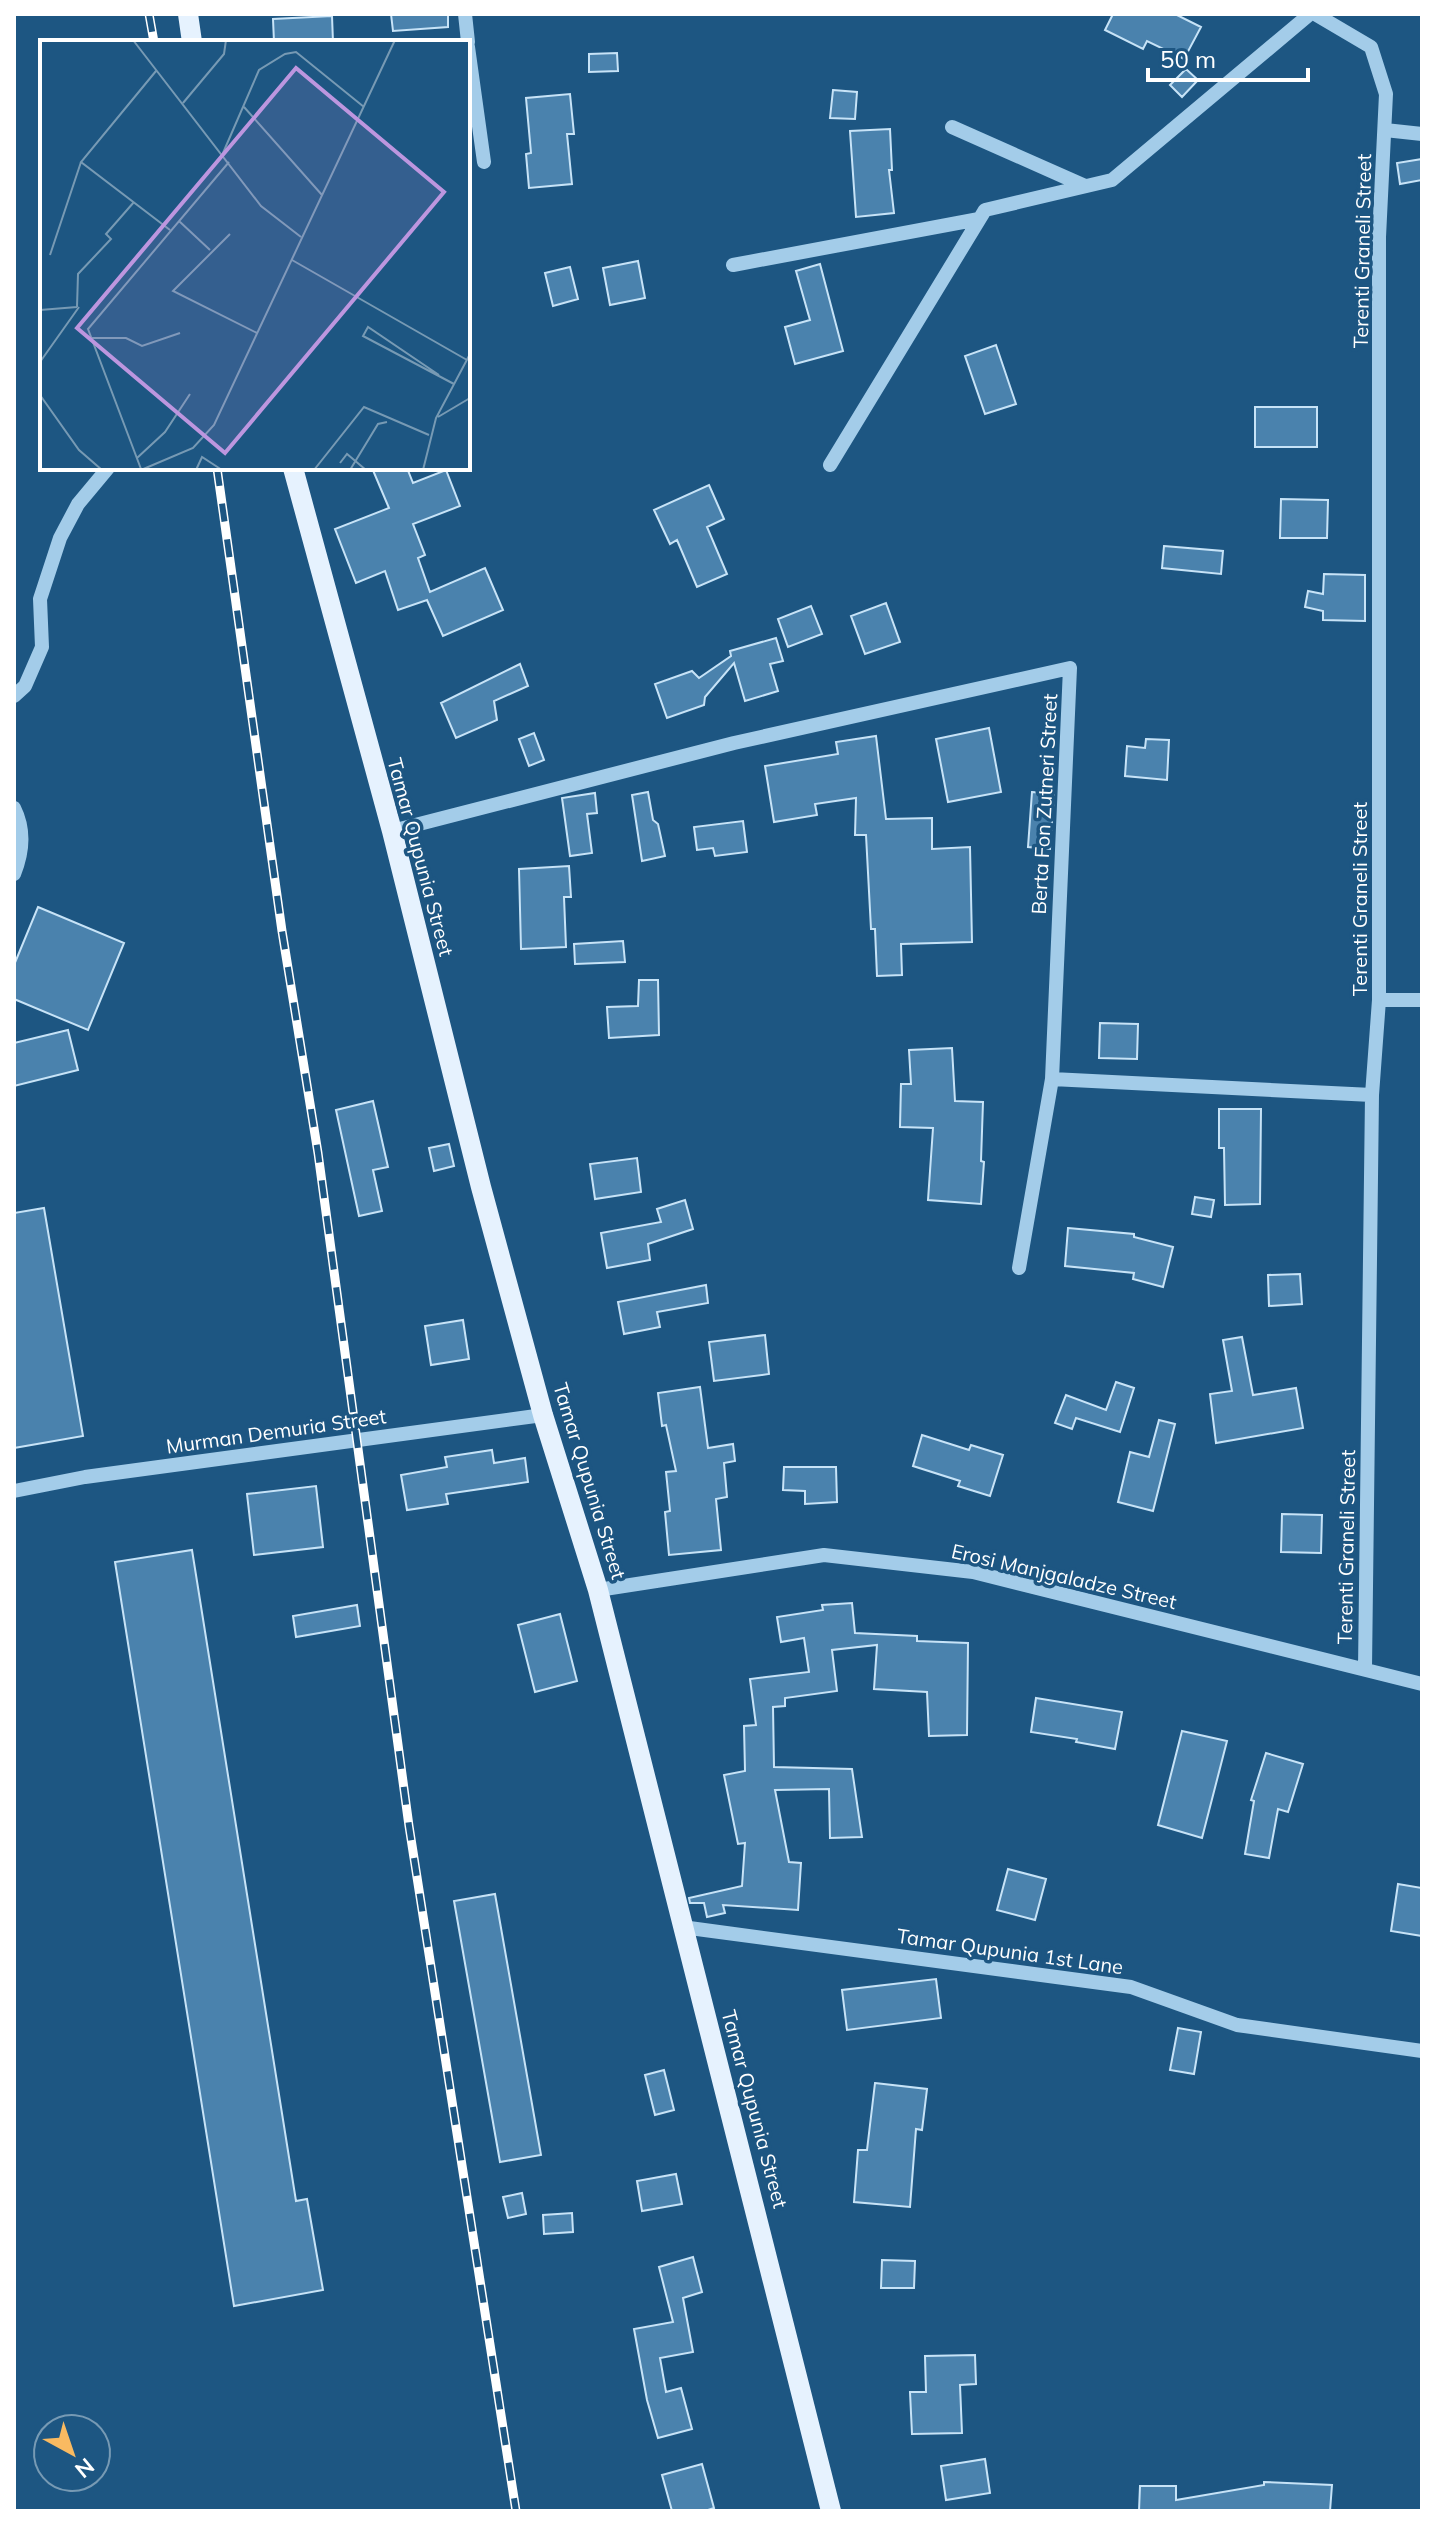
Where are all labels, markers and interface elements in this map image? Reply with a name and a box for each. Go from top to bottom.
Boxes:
scale bar [1148,32,1308,82]
inset map [40,40,470,470]
text: 50 m [1160,44,1216,74]
street label: Terenti Graneli Street [1348,154,1376,348]
street label: Berta Fon Zutneri Street [1026,693,1062,915]
street label: Tamar Qupunia Street [383,755,459,959]
street label: Terenti Graneli Street [1347,802,1372,996]
street label: Tamar Qupunia Street [548,1380,632,1582]
street label: Murman Demuria Street [164,1403,388,1459]
street label: Terenti Graneli Street [1332,1450,1360,1644]
street label: Erosi Manjgaladze Street [949,1538,1179,1614]
street label: Tamar Qupunia 1st Lane [895,1923,1125,1979]
street label: Tamar Qupunia Street [717,2007,793,2211]
north arrow [32,2413,112,2493]
text: N [69,2452,100,2484]

